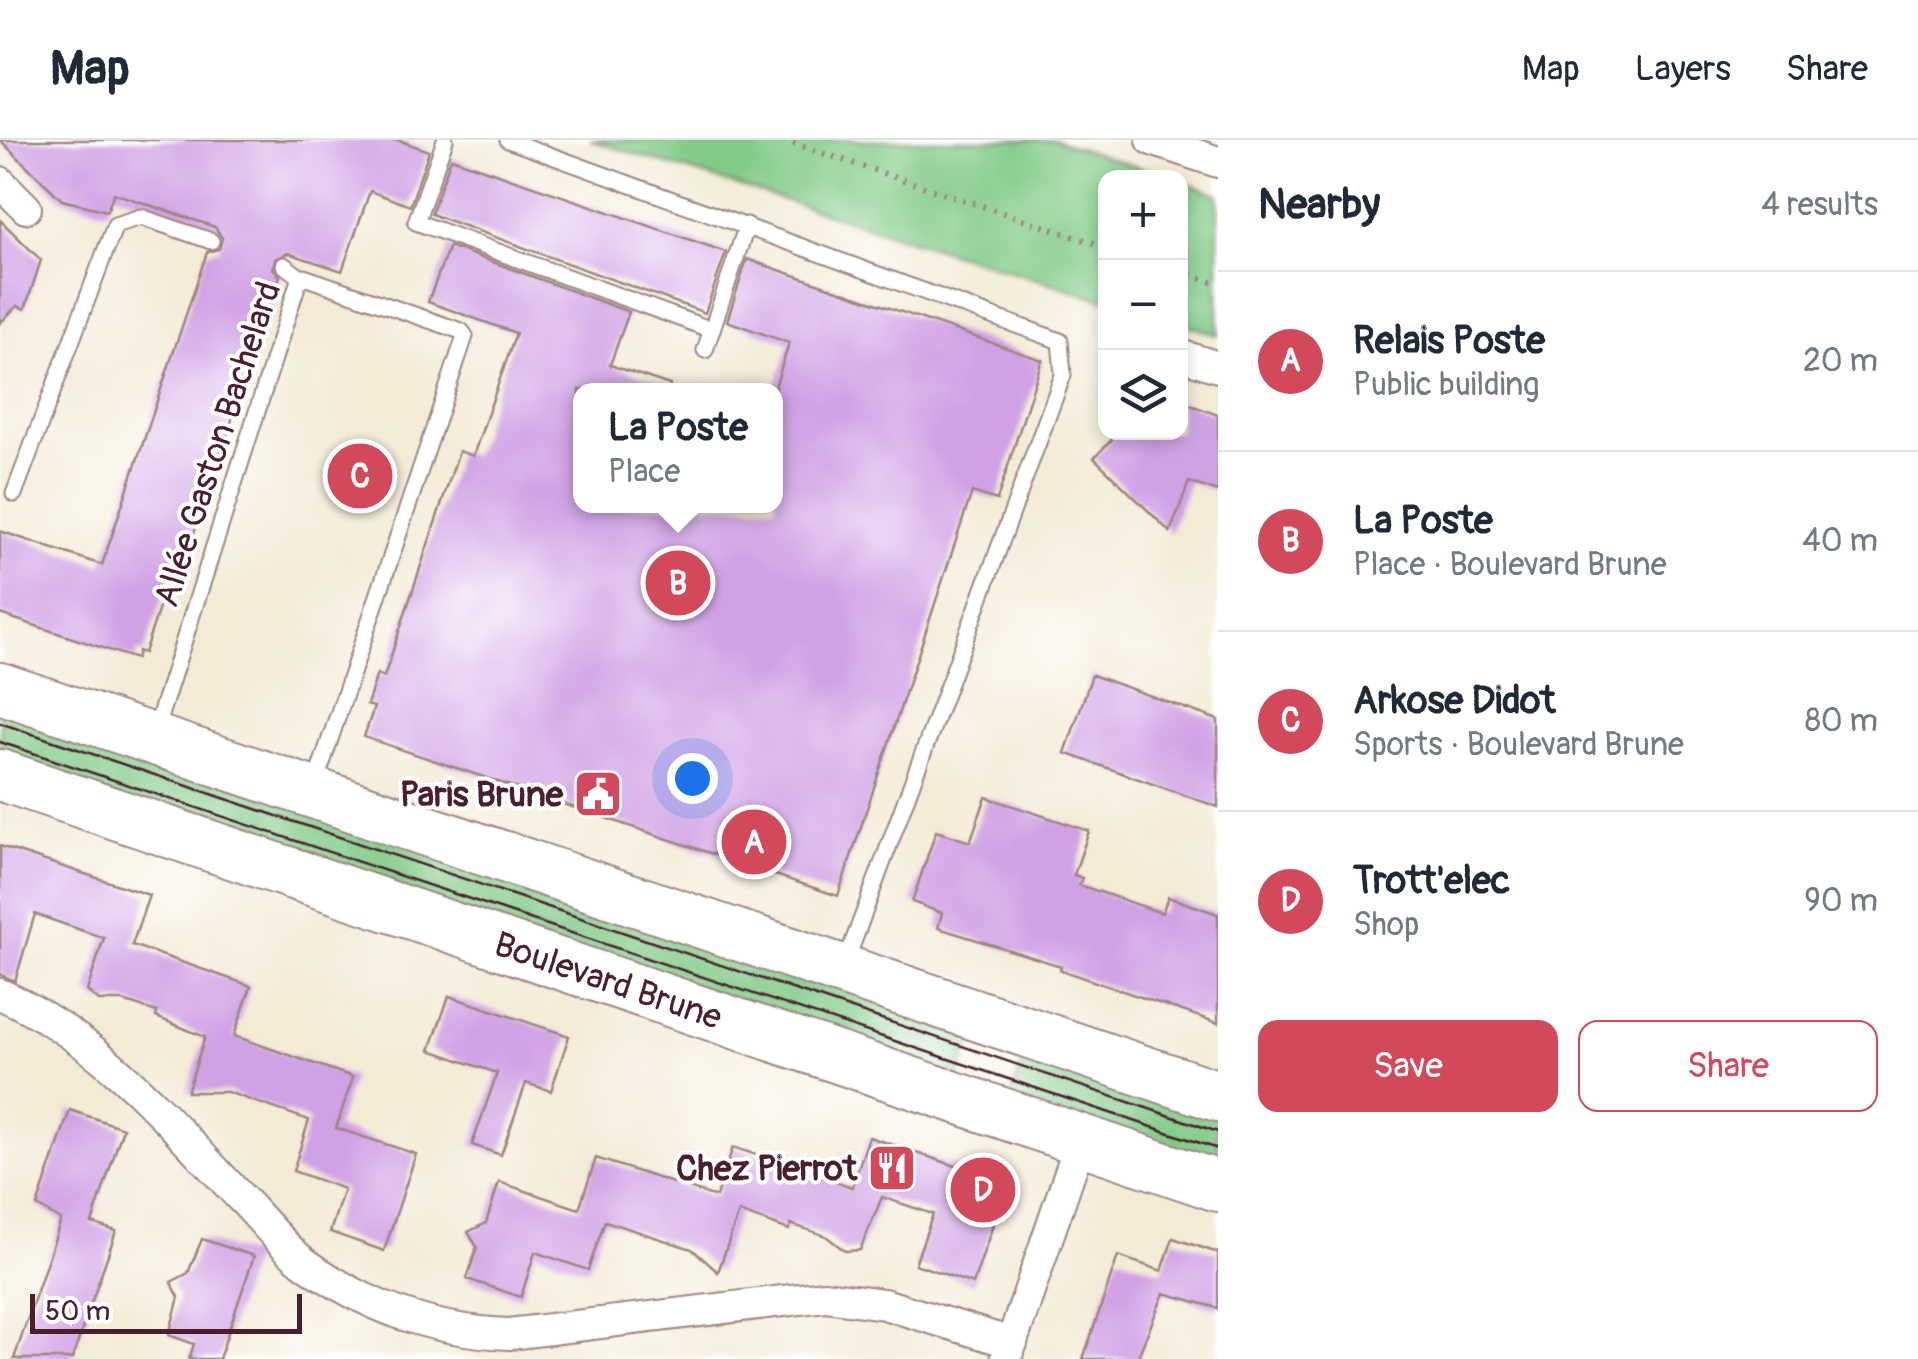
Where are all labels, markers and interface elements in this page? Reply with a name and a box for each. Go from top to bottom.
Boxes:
text: Map [50,39,130,99]
text: Map [1522,47,1580,91]
text: Layers [1635,47,1731,91]
text: Share [1786,47,1868,91]
map controls [1098,170,1188,440]
button: + [1098,170,1188,260]
text: Nearby [1258,179,1380,231]
text: 4 results [1761,185,1878,225]
button: − [1098,260,1188,350]
street label: Allée Gaston Bachelard [145,276,291,612]
text: Relais Poste [1353,317,1545,365]
text: A [1280,341,1301,381]
text: 20 m [1803,341,1878,381]
button: layers [1098,350,1188,440]
text: Public building [1353,365,1539,405]
popup [573,383,783,513]
text: La Poste [608,404,748,452]
pin: C [328,438,392,514]
text: Place [608,452,680,492]
text: La Poste [1353,497,1493,545]
text: B [1281,521,1300,561]
text: 40 m [1802,521,1878,561]
text: Place · Boulevard Brune [1353,545,1666,585]
pin: B [646,546,710,620]
text: Arkose Didot [1353,677,1556,725]
text: C [1281,701,1300,741]
text: 80 m [1805,701,1878,741]
text: Sports · Boulevard Brune [1353,725,1684,765]
your location [667,753,718,804]
public building icon: Paris Brune [572,768,624,820]
place label: Paris Brune [400,773,564,817]
pin: A [722,804,786,880]
text: Trott'elec [1353,857,1510,905]
text: D [1280,881,1301,921]
text: 90 m [1804,881,1878,921]
text: Shop [1353,905,1419,945]
street label: Boulevard Brune [488,922,728,1040]
button: Save [1258,1020,1558,1112]
button: Share [1578,1020,1878,1112]
restaurant icon: Chez Pierrot [866,1142,918,1194]
place label: Chez Pierrot [676,1147,858,1191]
pin: D [950,1152,1016,1228]
scale bar [30,1289,302,1334]
text: 50 m [45,1294,110,1329]

